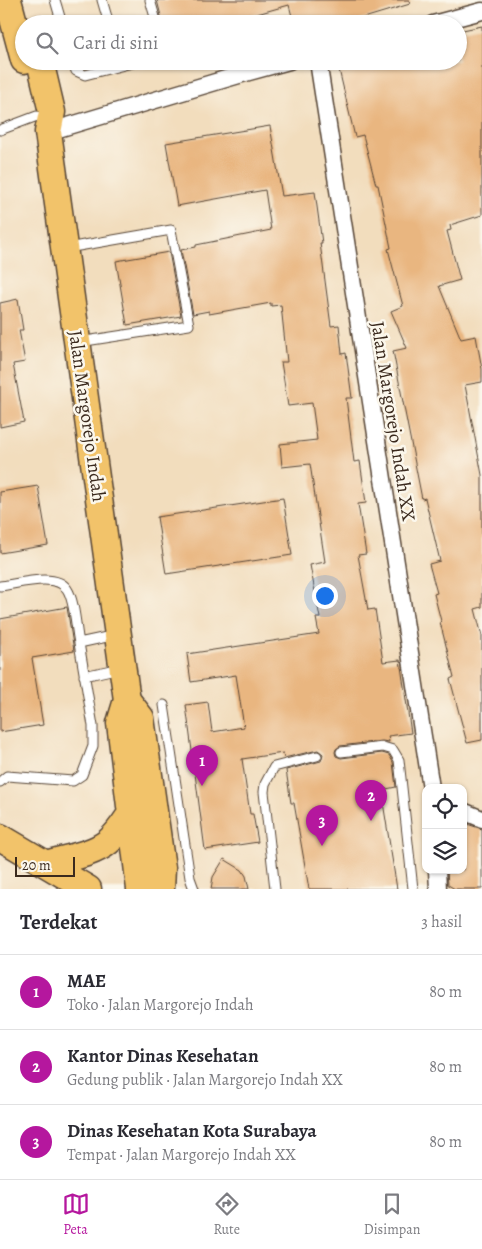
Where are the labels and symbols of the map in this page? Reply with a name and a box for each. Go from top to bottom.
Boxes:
street label: Jalan Margorejo Indah XX [364,319,422,523]
street label: Jalan Margorejo Indah [62,329,112,504]
your location [312,583,338,609]
pin: 1 [186,745,218,786]
pin: 2 [355,780,387,821]
pin: 3 [306,805,338,846]
scale bar [15,854,75,877]

